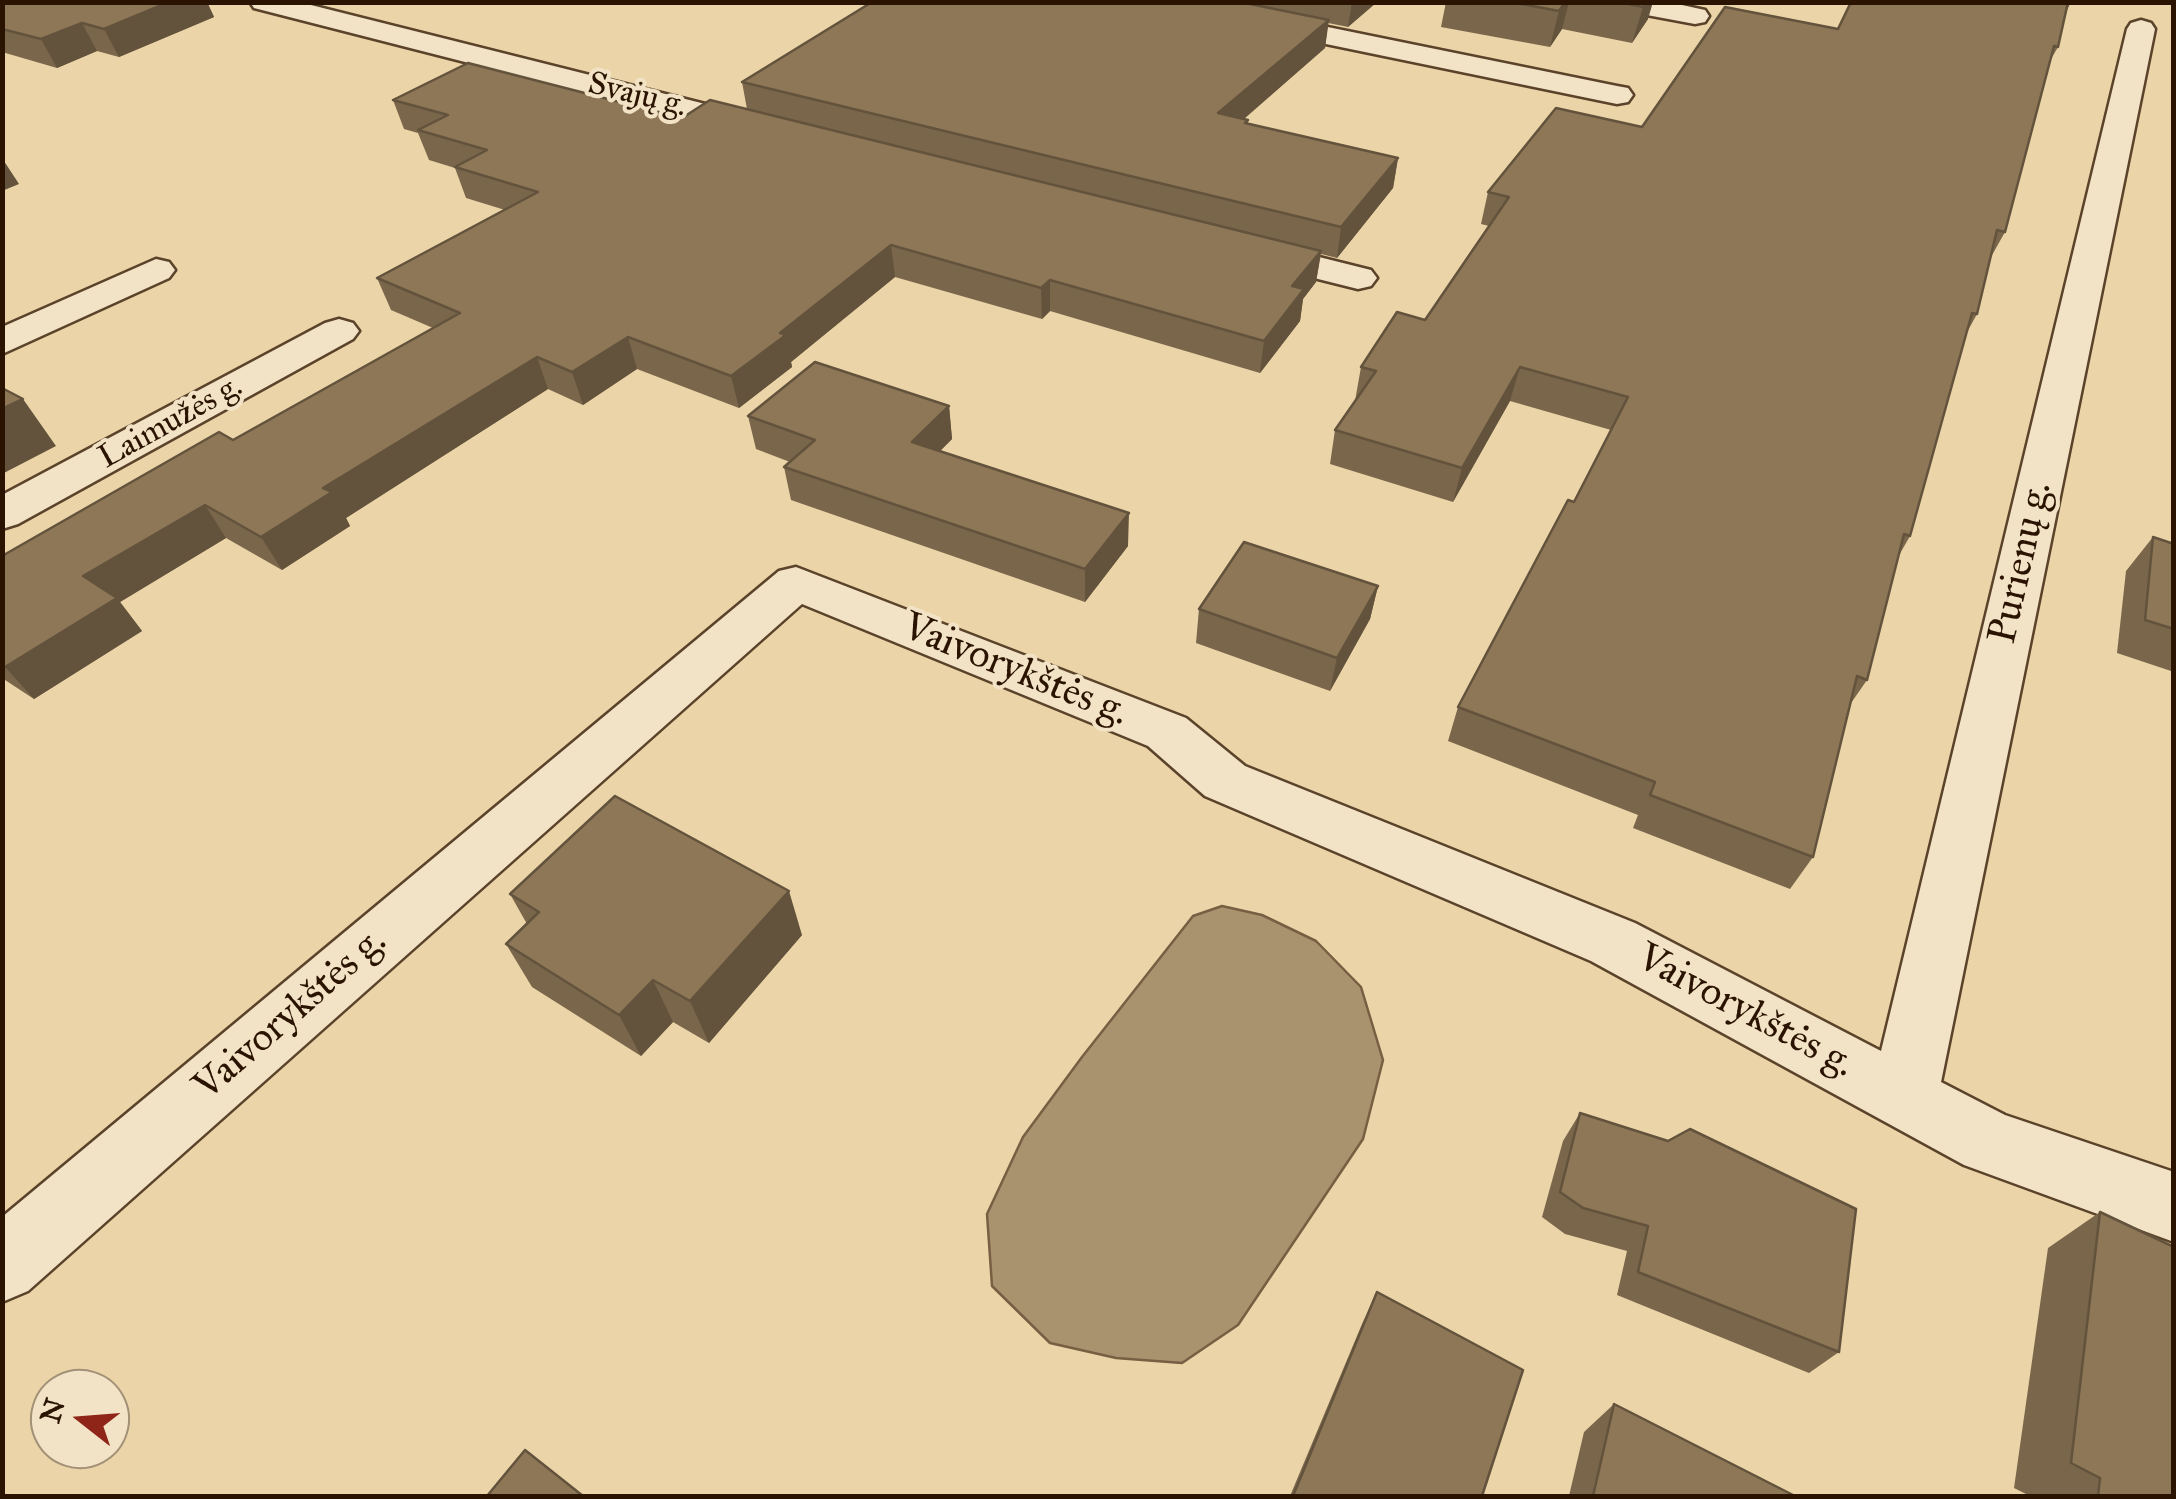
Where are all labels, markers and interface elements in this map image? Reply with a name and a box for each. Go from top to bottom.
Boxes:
street label: Svajų g. [584,65,690,127]
street label: Laimužės g. [93,368,249,478]
street label: Purienų g. [1980,477,2064,649]
street label: Vaivorykštės g. [895,604,1135,738]
street label: Vaivorykštės g. [185,918,397,1112]
street label: Vaivorykštės g. [1628,935,1862,1089]
north arrow [30,1369,130,1469]
text: N [33,1394,73,1427]

